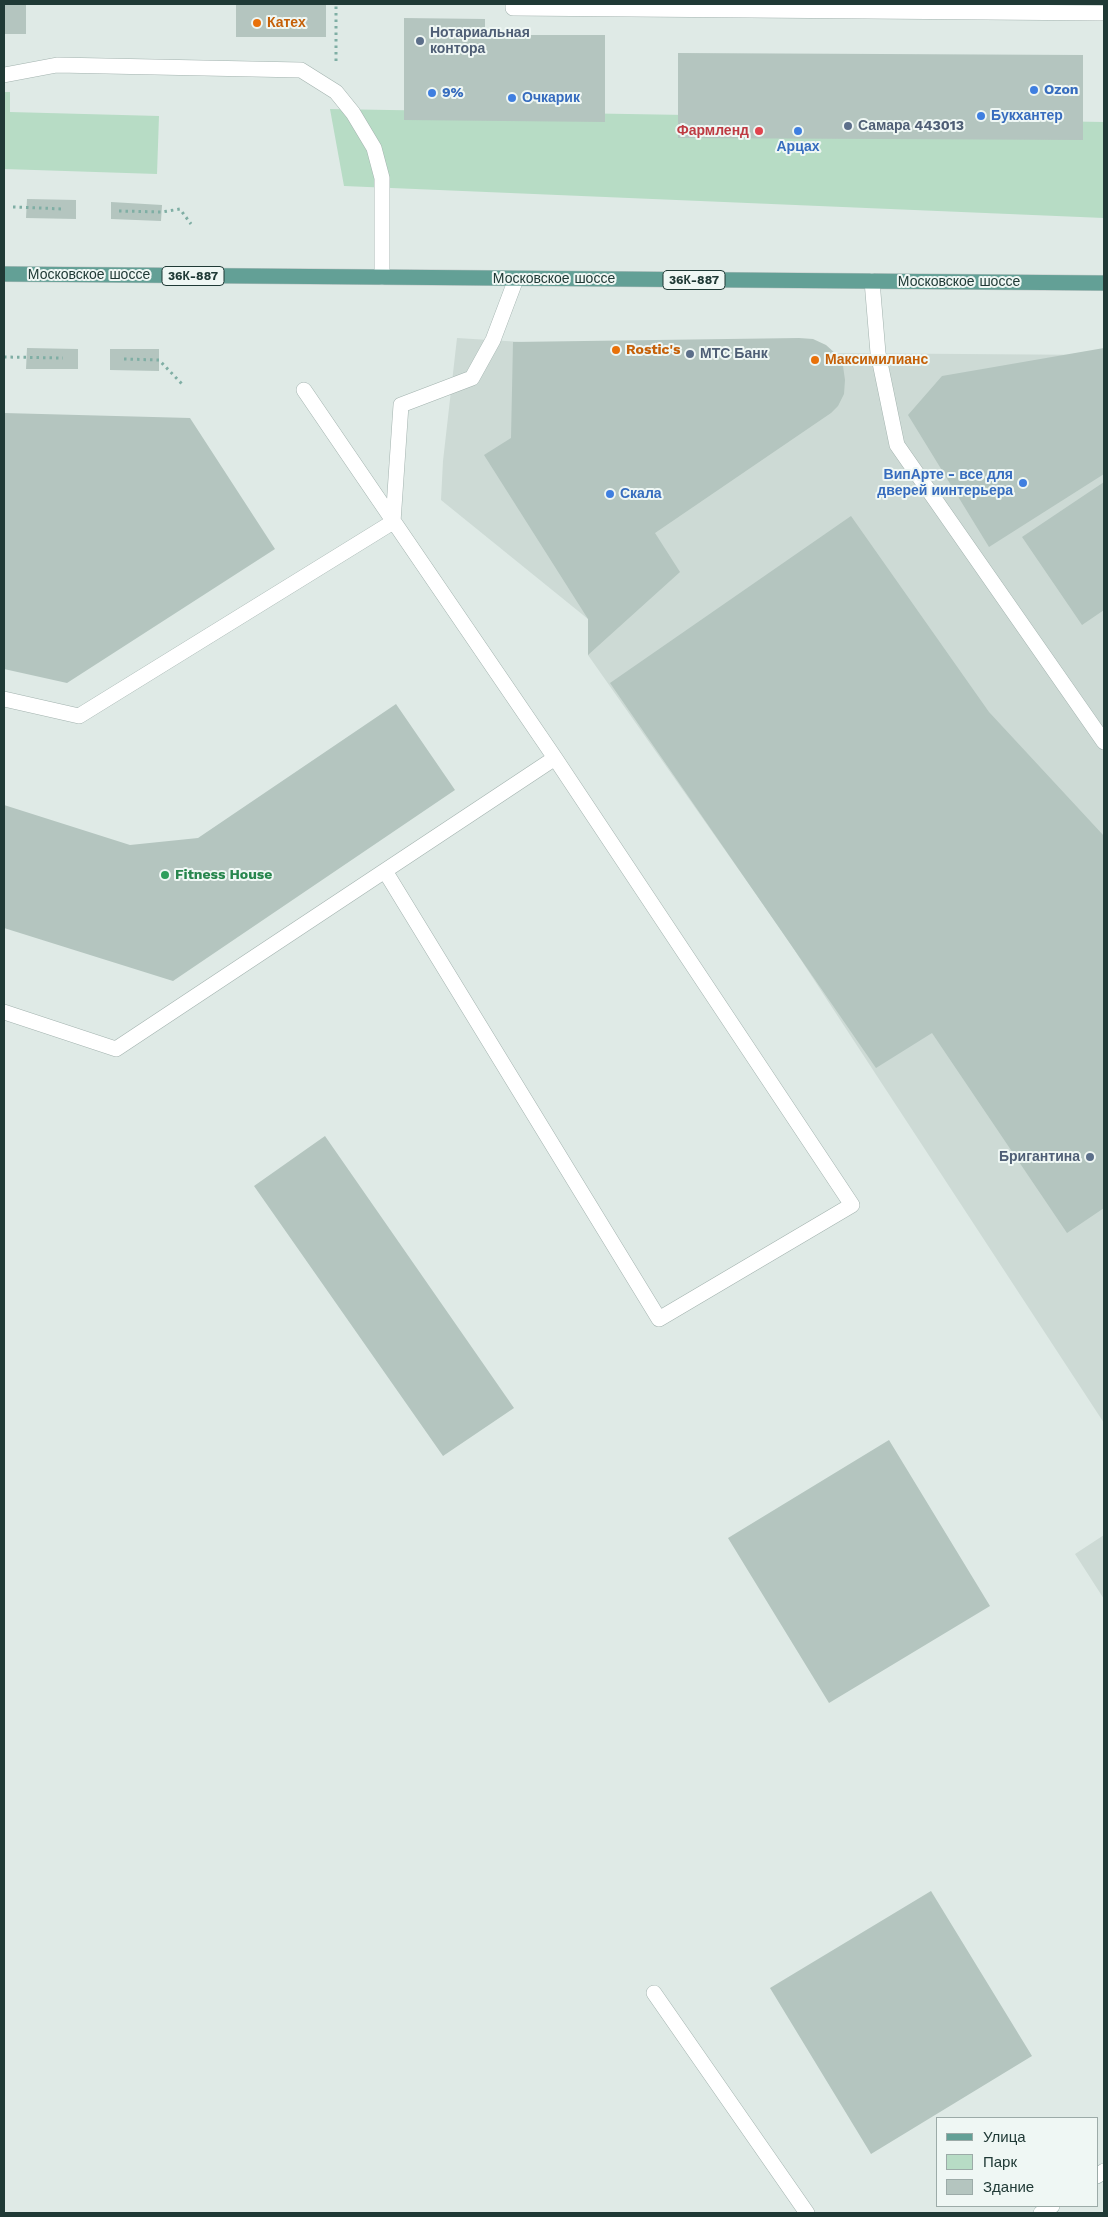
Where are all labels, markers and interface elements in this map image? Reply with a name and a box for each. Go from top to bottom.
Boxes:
place label: Катех [267,15,306,31]
marker: Катех [251,17,263,29]
place label: Нотариальная контора [430,25,530,58]
marker: Нотариальная контора [414,35,426,47]
place label: Ozon [1044,82,1079,98]
marker: Ozon [1028,84,1040,96]
place label: 9% [442,85,464,101]
marker: 9% [426,87,438,99]
place label: Очкарик [522,90,580,106]
marker: Очкарик [506,92,518,104]
place label: Букхантер [991,108,1063,124]
marker: Букхантер [975,110,987,122]
place label: Самара 443013 [858,118,964,134]
marker: Самара 443013 [842,120,854,132]
place label: Фармленд [677,123,749,139]
marker: Фармленд [753,125,765,137]
marker: Арцах [792,125,804,137]
place label: Арцах [776,139,820,155]
road number: 36К-887 [162,266,224,286]
street label: Московское шоссе [28,267,150,283]
road number: 36К-887 [663,270,725,290]
street label: Московское шоссе [493,271,615,287]
street label: Московское шоссе [898,274,1020,290]
place label: Rostic's [626,342,680,358]
marker: Rostic's [610,344,622,356]
place label: МТС Банк [700,346,768,362]
marker: МТС Банк [684,348,696,360]
place label: Максимилианс [825,352,928,368]
marker: Максимилианс [809,354,821,366]
place label: ВипАрте - все для дверей иинтерьера [877,467,1013,500]
marker: ВипАрте - все для дверей иинтерьера [1017,477,1029,489]
place label: Скала [620,486,662,502]
marker: Скала [604,488,616,500]
place label: Fitness House [175,867,272,883]
marker: Fitness House [159,869,171,881]
place label: Бригантина [999,1149,1080,1165]
marker: Бригантина [1084,1151,1096,1163]
legend [936,2117,1098,2207]
text: Улица [983,2128,1026,2146]
text: Парк [983,2153,1017,2171]
text: Здание [983,2178,1034,2196]

